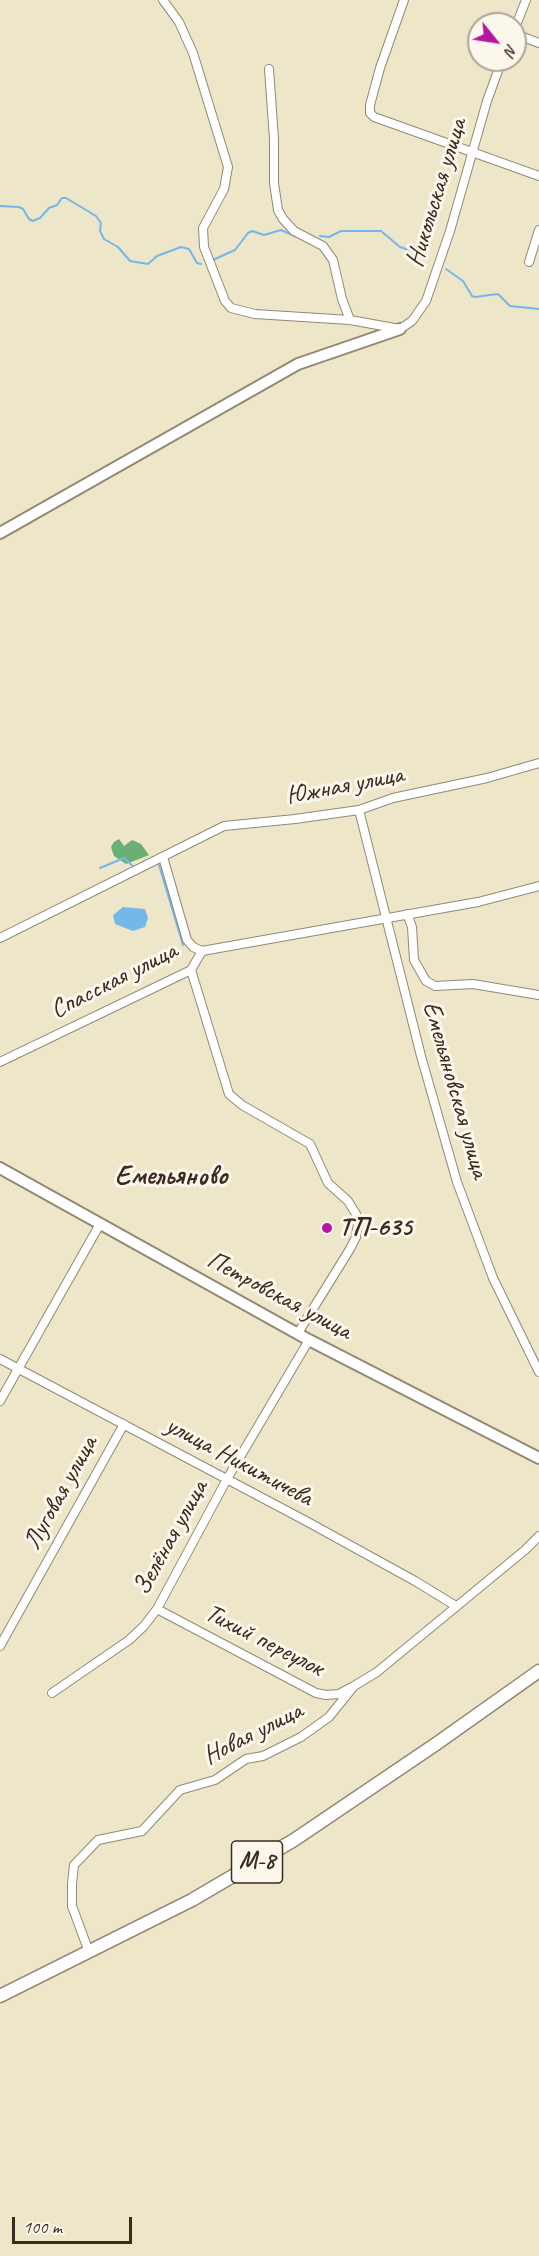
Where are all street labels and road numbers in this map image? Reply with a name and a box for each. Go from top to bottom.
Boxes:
street label: Никольская улица [400,115,474,271]
street label: Южная улица [284,759,406,813]
street label: Спасская улица [45,936,183,1026]
street label: Емельяновская улица [415,998,495,1182]
street label: Петровская улица [201,1245,357,1347]
street label: улица Никитичева [160,1410,318,1514]
street label: Луговая улица [17,1431,105,1555]
street label: Зелёная улица [127,1475,215,1601]
street label: Тихий переулок [200,1598,328,1684]
street label: Новая улица [198,1696,308,1772]
road number: М-8 [232,1841,282,1883]

